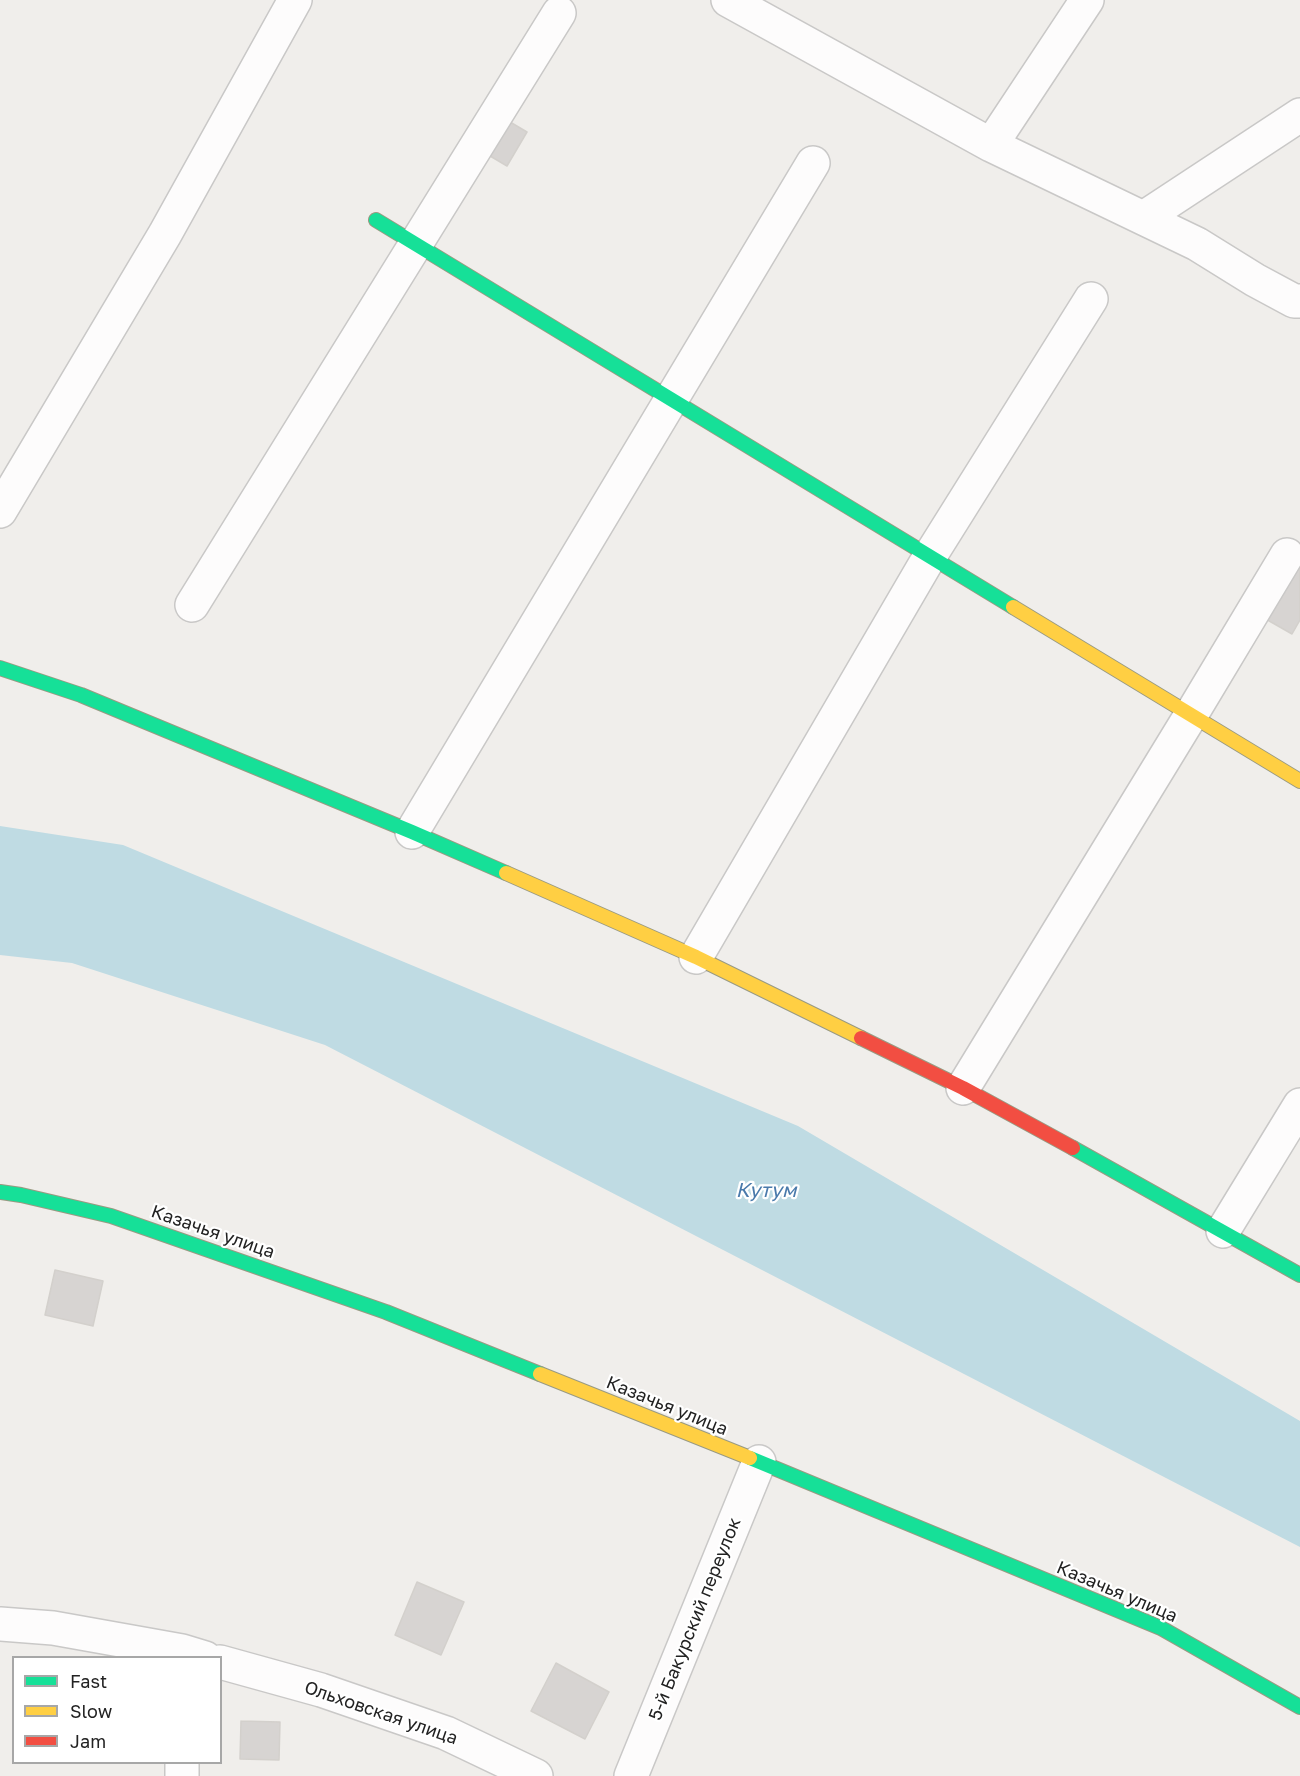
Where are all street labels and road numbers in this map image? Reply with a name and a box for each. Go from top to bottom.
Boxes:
street label: Казачья улица [148,1201,278,1263]
street label: Казачья улица [603,1372,731,1440]
street label: 5-й Бакурский переулок [644,1514,746,1724]
street label: Казачья улица [1053,1557,1181,1627]
street label: Ольховская улица [301,1677,461,1749]

